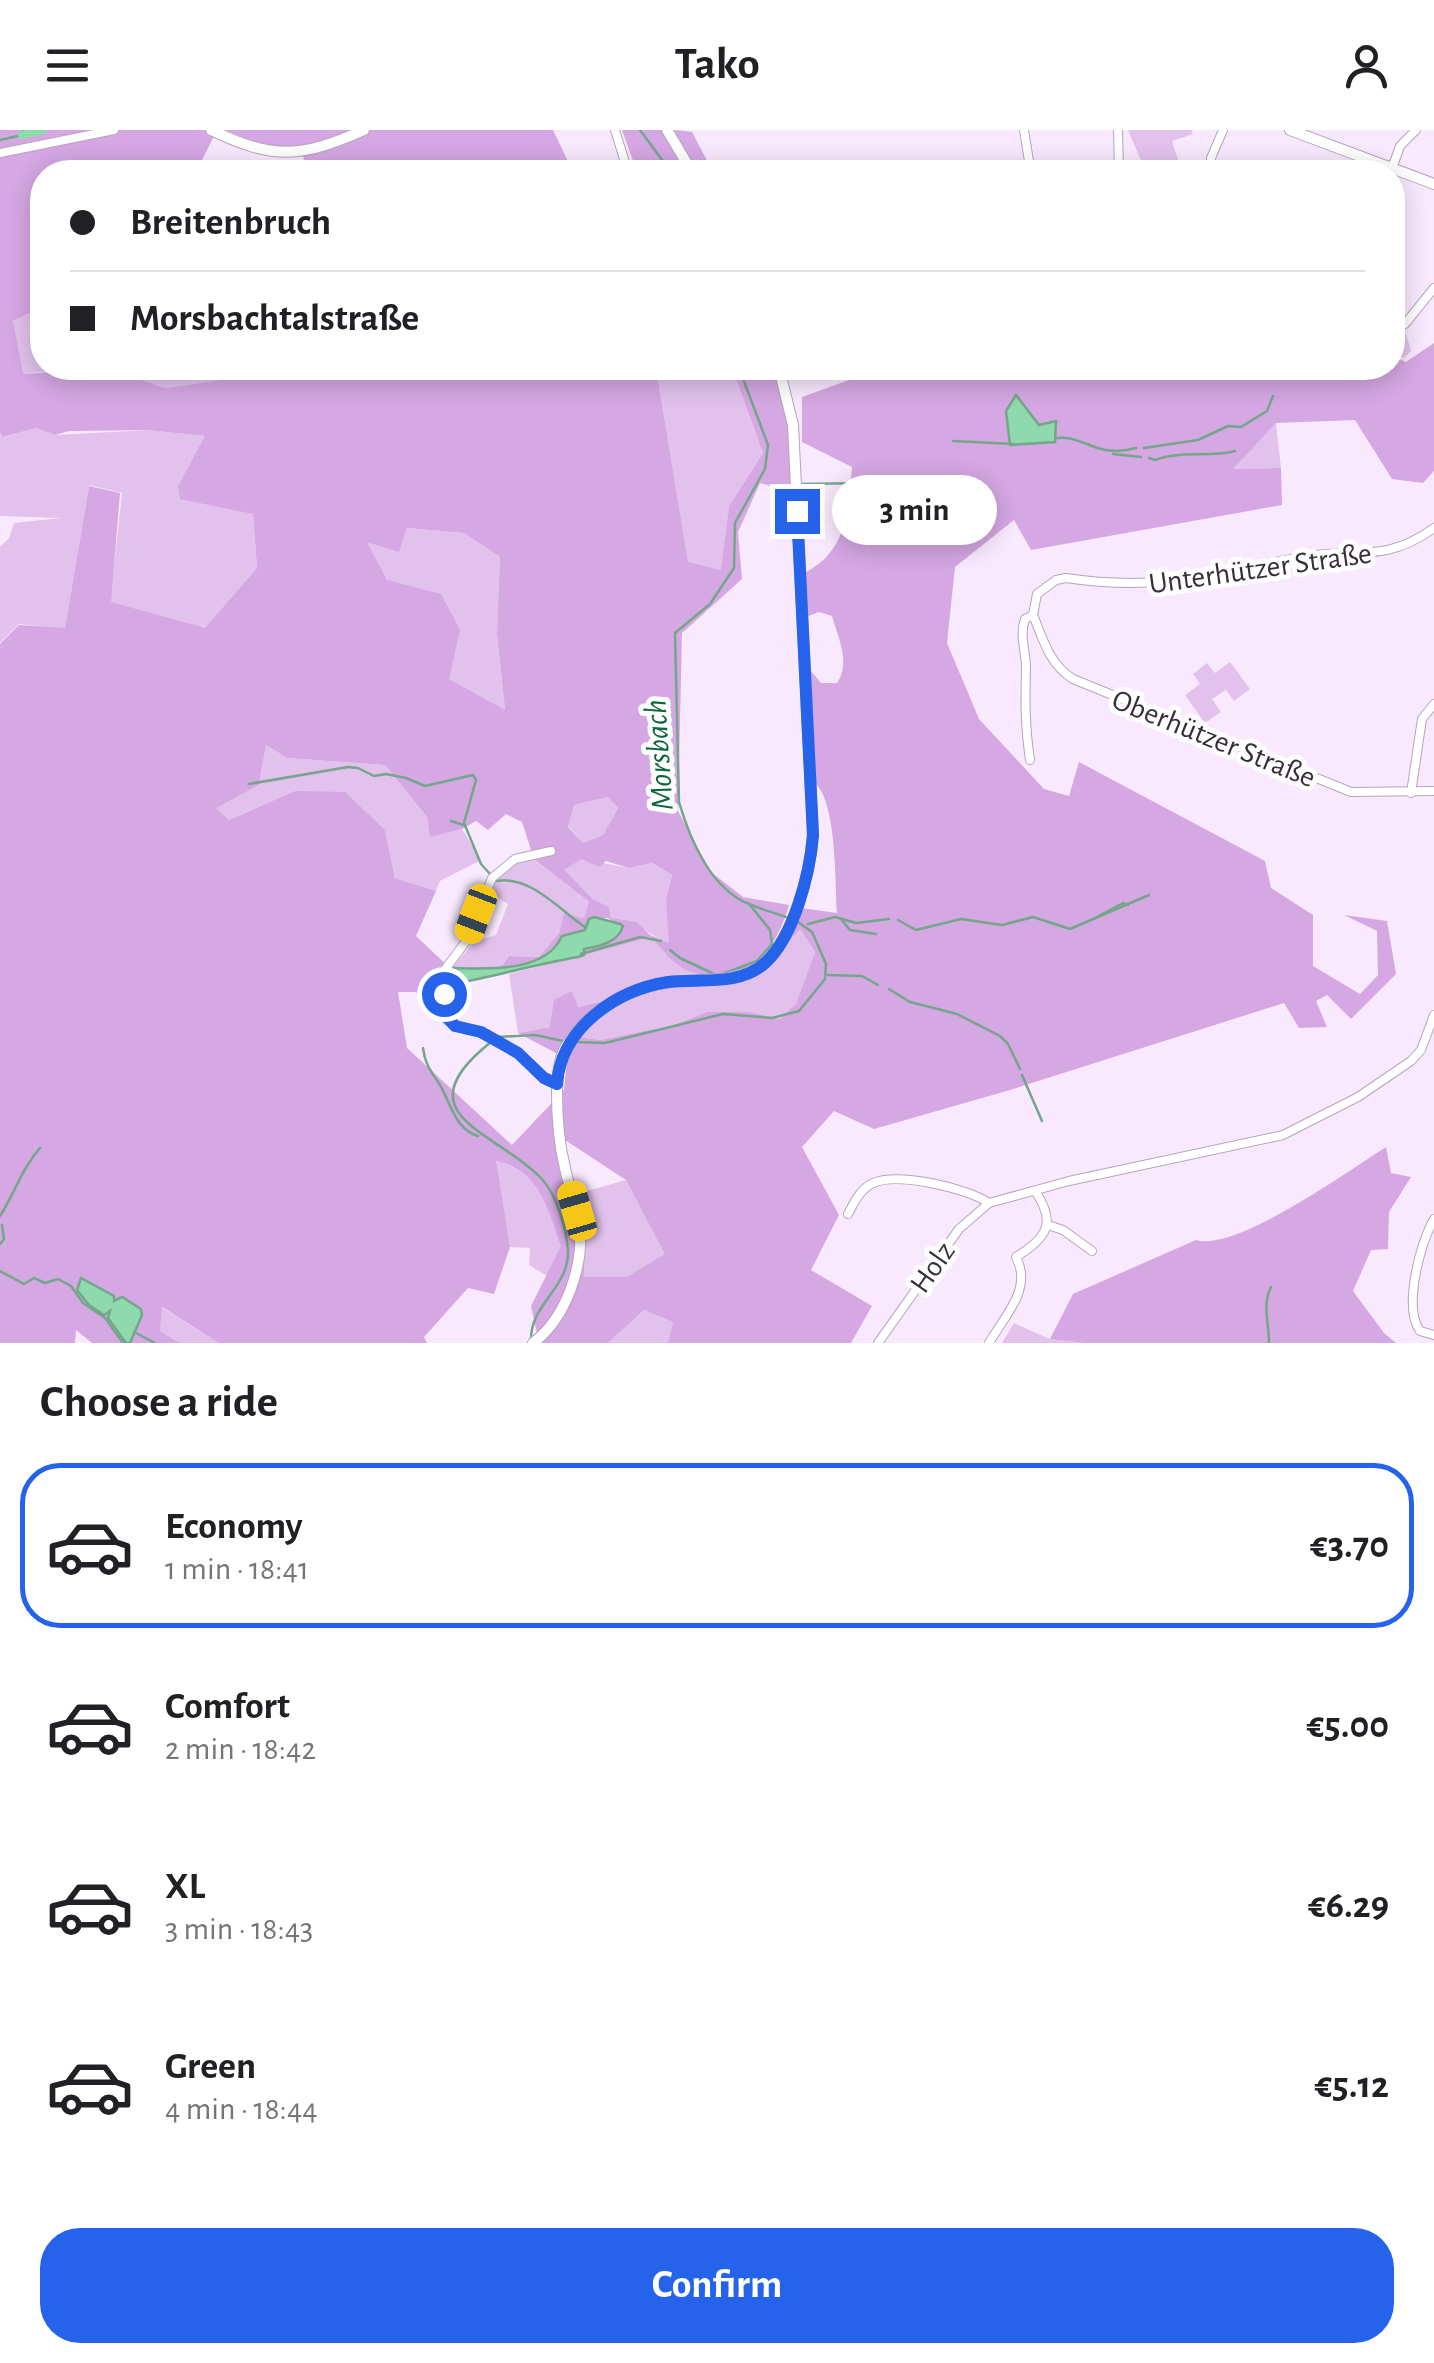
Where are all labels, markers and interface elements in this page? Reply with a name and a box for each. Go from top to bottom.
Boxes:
icon: menu [40,38,95,93]
icon: person [1339,38,1394,93]
text: Tako [674,42,760,87]
text: Breitenbruch [130,204,331,242]
text: Morsbachtalstraße [130,300,419,338]
callout: 3 min [832,476,997,546]
route end [775,489,820,534]
text: 3 min [880,494,949,526]
street label: Unterhützer Straße [1147,539,1373,599]
street label: Oberhützer Straße [1108,684,1320,793]
water label: Morsbach [639,698,679,811]
car [451,881,501,947]
route start [422,972,467,1017]
car [554,1178,600,1244]
street label: Holz [905,1237,961,1298]
text: Choose a ride [40,1380,278,1425]
icon: car [45,1501,135,1591]
text: Economy [165,1508,303,1546]
text: €3.70 [1310,1527,1389,1565]
text: 1 min · 18:41 [165,1553,309,1585]
icon: car [45,1681,135,1771]
text: Comfort [165,1688,290,1726]
text: €5.00 [1307,1707,1389,1745]
text: 2 min · 18:42 [165,1733,316,1765]
icon: car [45,1861,135,1951]
text: XL [165,1868,205,1906]
text: €6.29 [1308,1887,1389,1925]
text: 3 min · 18:43 [165,1913,313,1945]
icon: car [45,2041,135,2131]
text: Green [165,2048,256,2086]
text: €5.12 [1315,2067,1389,2105]
text: 4 min · 18:44 [165,2093,318,2125]
button: Confirm [40,2228,1394,2343]

